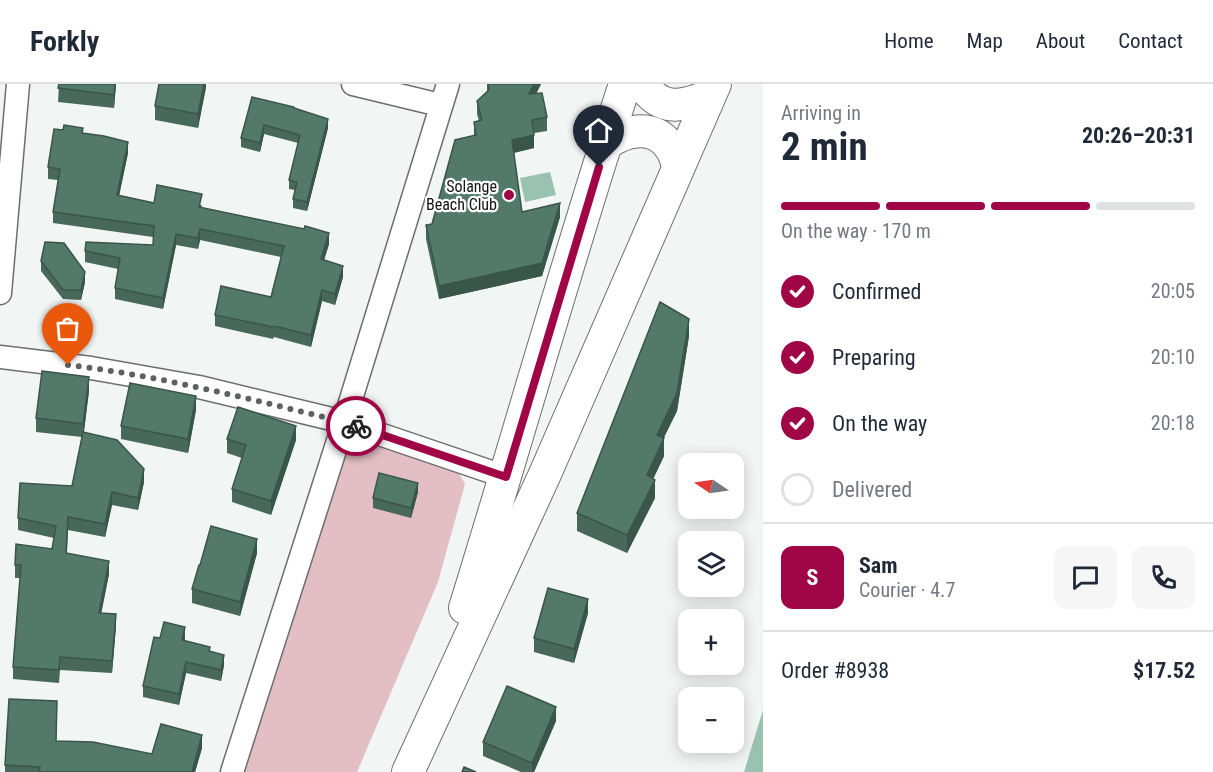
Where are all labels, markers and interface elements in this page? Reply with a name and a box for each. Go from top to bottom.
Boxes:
text: Forkly [30,25,99,58]
text: Home [884,29,934,53]
text: Map [967,29,1003,53]
text: About [1036,29,1085,53]
text: Contact [1118,29,1183,53]
text: Arriving in [781,101,861,125]
pin [573,105,624,167]
icon: home [582,114,615,147]
text: 20:26–20:31 [1082,123,1195,148]
text: 2 min [781,124,868,170]
place label: Solange Beach Club [426,177,497,214]
marker: Solange Beach Club [502,188,516,202]
text: On the way · 170 m [781,219,931,243]
icon: check [781,275,814,308]
text: Confirmed [832,279,921,304]
text: 20:05 [1151,279,1195,303]
pin [42,303,93,365]
icon: bag [51,312,84,345]
icon: check [781,341,814,374]
text: Preparing [832,345,916,370]
text: 20:10 [1151,345,1195,369]
courier [326,396,386,456]
icon: check [781,407,814,440]
icon: bike [340,410,373,443]
text: On the way [832,411,927,436]
text: 20:18 [1151,411,1195,435]
north arrow [678,453,744,519]
map controls [678,453,744,753]
text: Delivered [832,477,912,502]
button: layers [678,531,744,597]
button: chat [1054,546,1117,609]
button: phone [1132,546,1195,609]
text: Sam [859,553,898,578]
text: S [807,565,818,590]
text: Courier · 4.7 [859,578,955,602]
button: + [678,609,744,675]
text: Order #8938 [781,658,889,683]
text: $17.52 [1133,658,1195,683]
button: − [678,687,744,753]

